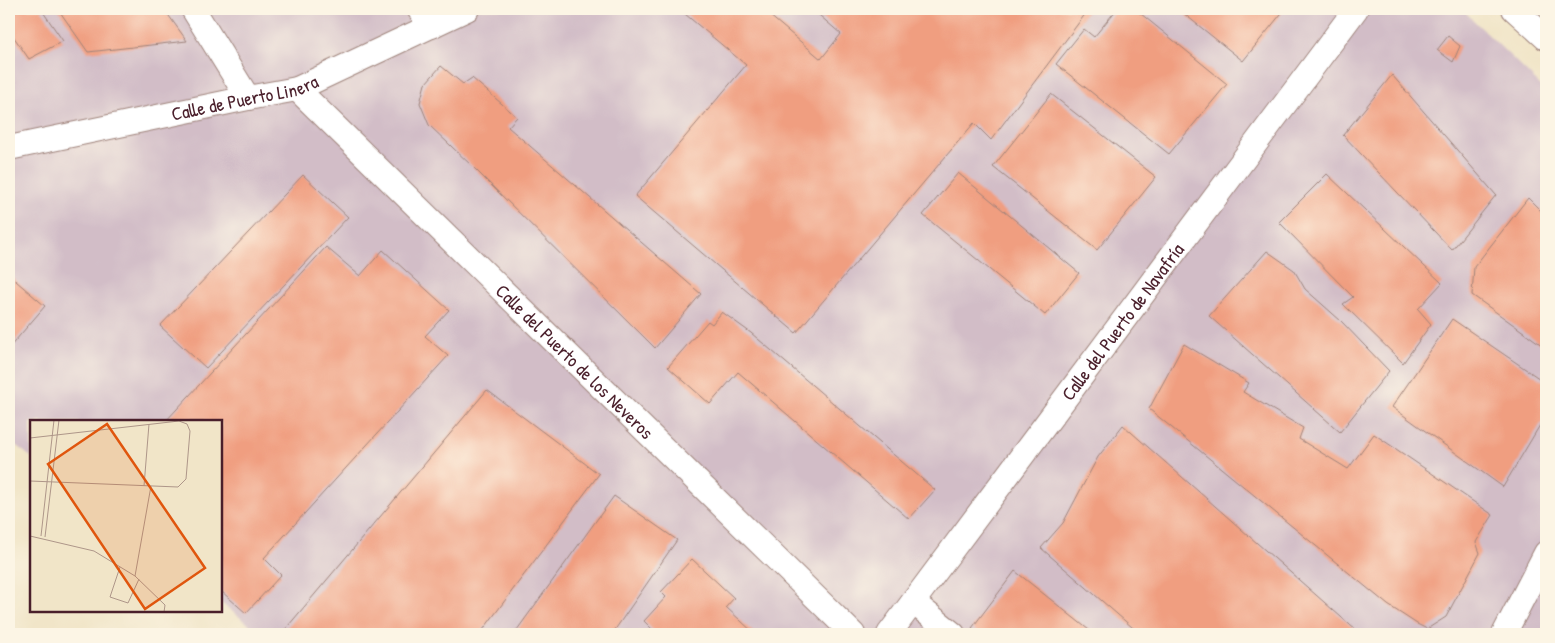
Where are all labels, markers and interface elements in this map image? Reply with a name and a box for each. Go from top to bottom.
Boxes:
street label: Calle de Puerto Linera [169,68,323,127]
street label: Calle del Puerto de Navafría [1055,237,1190,406]
street label: Calle del Puerto de los Neveros [490,278,659,445]
inset map [30,420,222,613]

